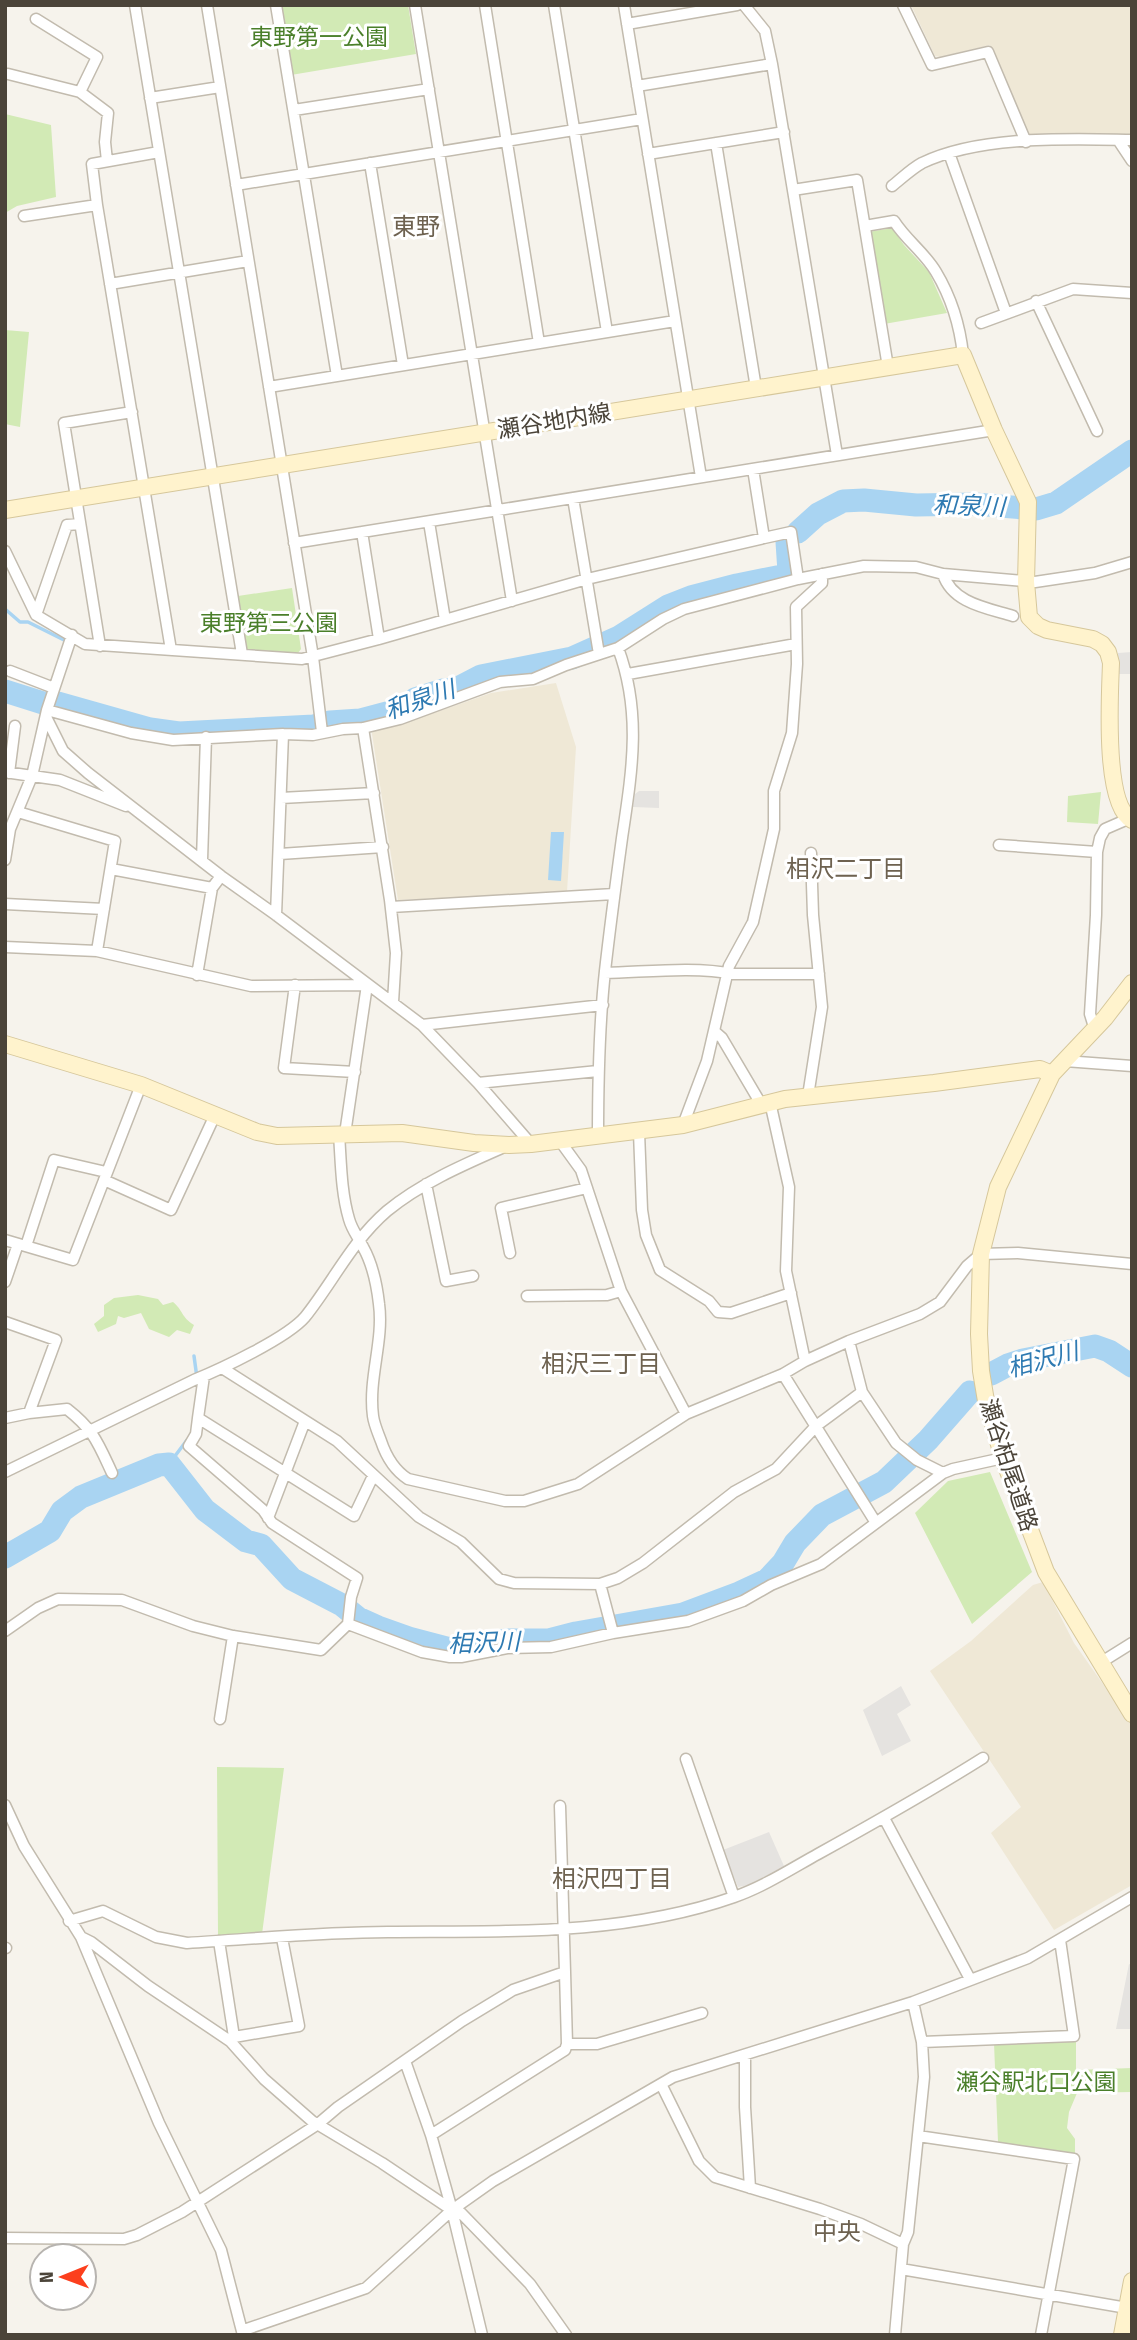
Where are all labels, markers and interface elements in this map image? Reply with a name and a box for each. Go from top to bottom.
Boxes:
park label: 東野第一公園 [250,23,388,51]
district label: 東野 [392,213,440,241]
street label: 瀬谷地内線 [495,398,613,444]
water label: 和泉川 [933,491,1008,521]
park label: 東野第三公園 [200,609,338,637]
water label: 和泉川 [381,674,461,725]
district label: 相沢二丁目 [786,855,906,883]
water label: 相沢川 [1005,1336,1084,1383]
district label: 相沢三丁目 [541,1350,661,1378]
street label: 瀬谷柏尾道路 [974,1395,1044,1535]
water label: 相沢川 [448,1628,523,1658]
district label: 相沢四丁目 [552,1865,672,1893]
park label: 瀬谷駅北口公園 [956,2068,1117,2096]
district label: 中央 [813,2218,861,2246]
north arrow [28,2242,98,2312]
text: N [35,2271,58,2283]

